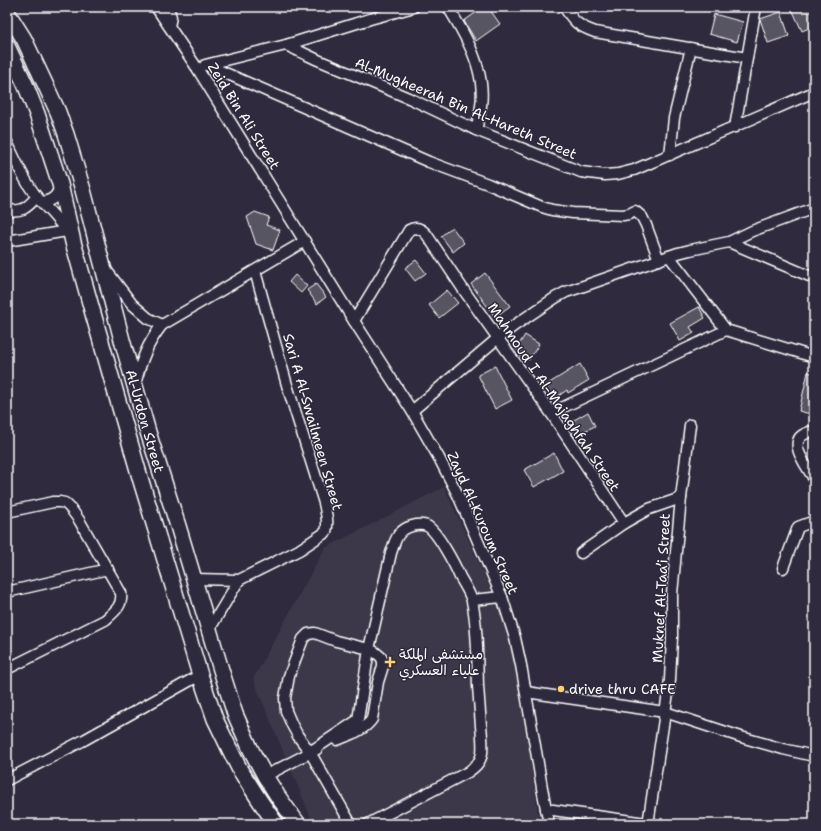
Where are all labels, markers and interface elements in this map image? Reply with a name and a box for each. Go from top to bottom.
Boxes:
street label: Al-Mugheerah Bin Al-Hareth Street [352,53,580,163]
street label: Zeid Bin Ali Street [204,59,284,173]
street label: Mahmoud I Al-Majaghfah Street [484,299,624,495]
street label: Sari A Al-Swailmeen Street [279,331,347,513]
street label: Al-Urdon Street [122,367,168,475]
street label: Zayd Al-Kuroum Street [443,449,523,597]
street label: Muknef Al-Taa’i Street [648,513,674,663]
place label: مستشفى الملكة علياء العسكري [399,645,483,681]
marker: مستشفى الملكة علياء العسكري [384,656,396,668]
place label: drive thru CAFE [569,680,676,698]
marker: drive thru CAFE [556,684,566,694]

